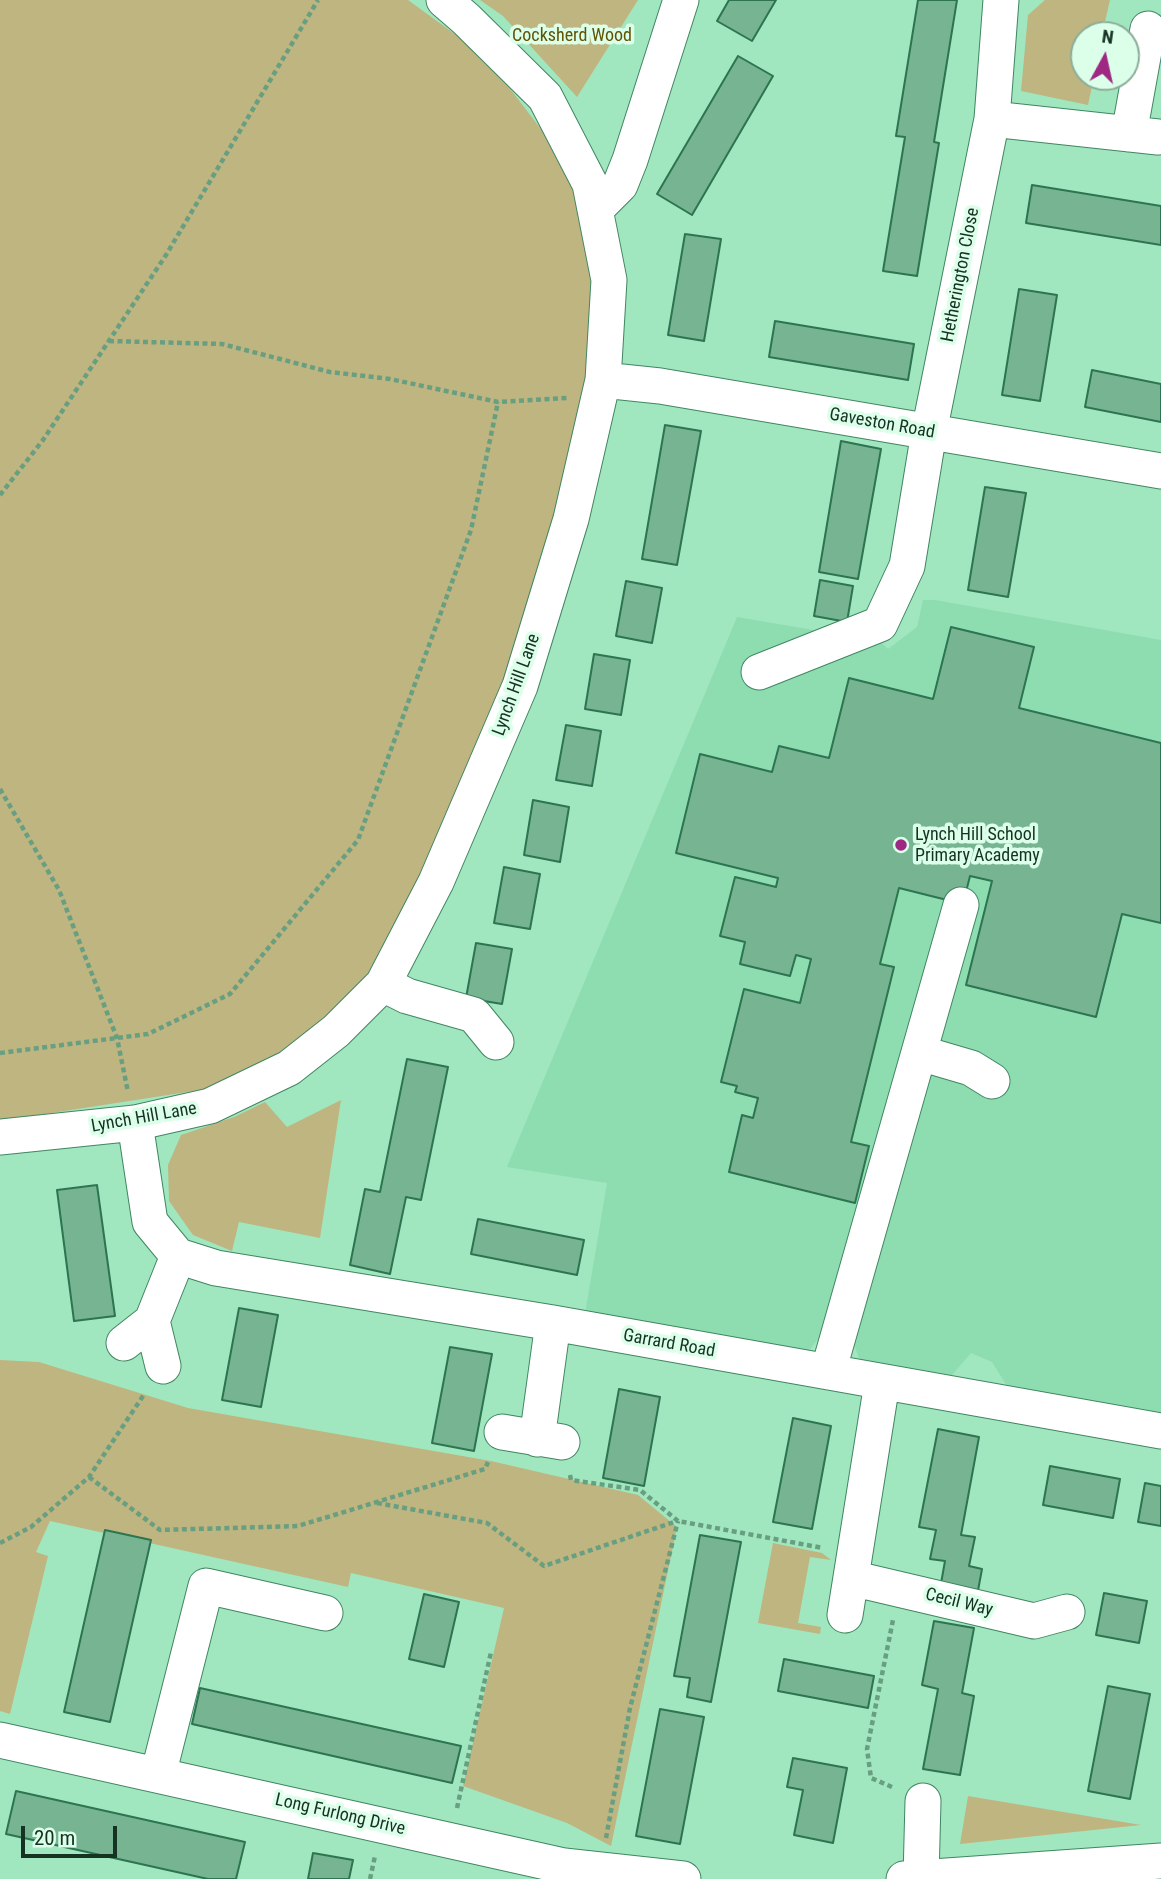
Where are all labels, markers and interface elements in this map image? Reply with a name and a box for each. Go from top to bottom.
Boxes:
north arrow [1070,21,1140,91]
text: N [1100,24,1115,49]
park label: Cocksherd Wood [512,25,632,47]
street label: Hetherington Close [937,206,985,344]
street label: Gaveston Road [828,404,936,444]
street label: Lynch Hill Lane [489,631,545,739]
place label: Lynch Hill School Primary Academy [915,824,1040,866]
marker: Lynch Hill School Primary Academy [893,837,909,853]
street label: Lynch Hill Lane [90,1098,198,1138]
street label: Garrard Road [621,1325,717,1363]
street label: Cecil Way [923,1584,995,1622]
street label: Long Furlong Drive [273,1790,407,1840]
scale bar [24,1812,121,1856]
text: 20 m [34,1826,75,1850]

